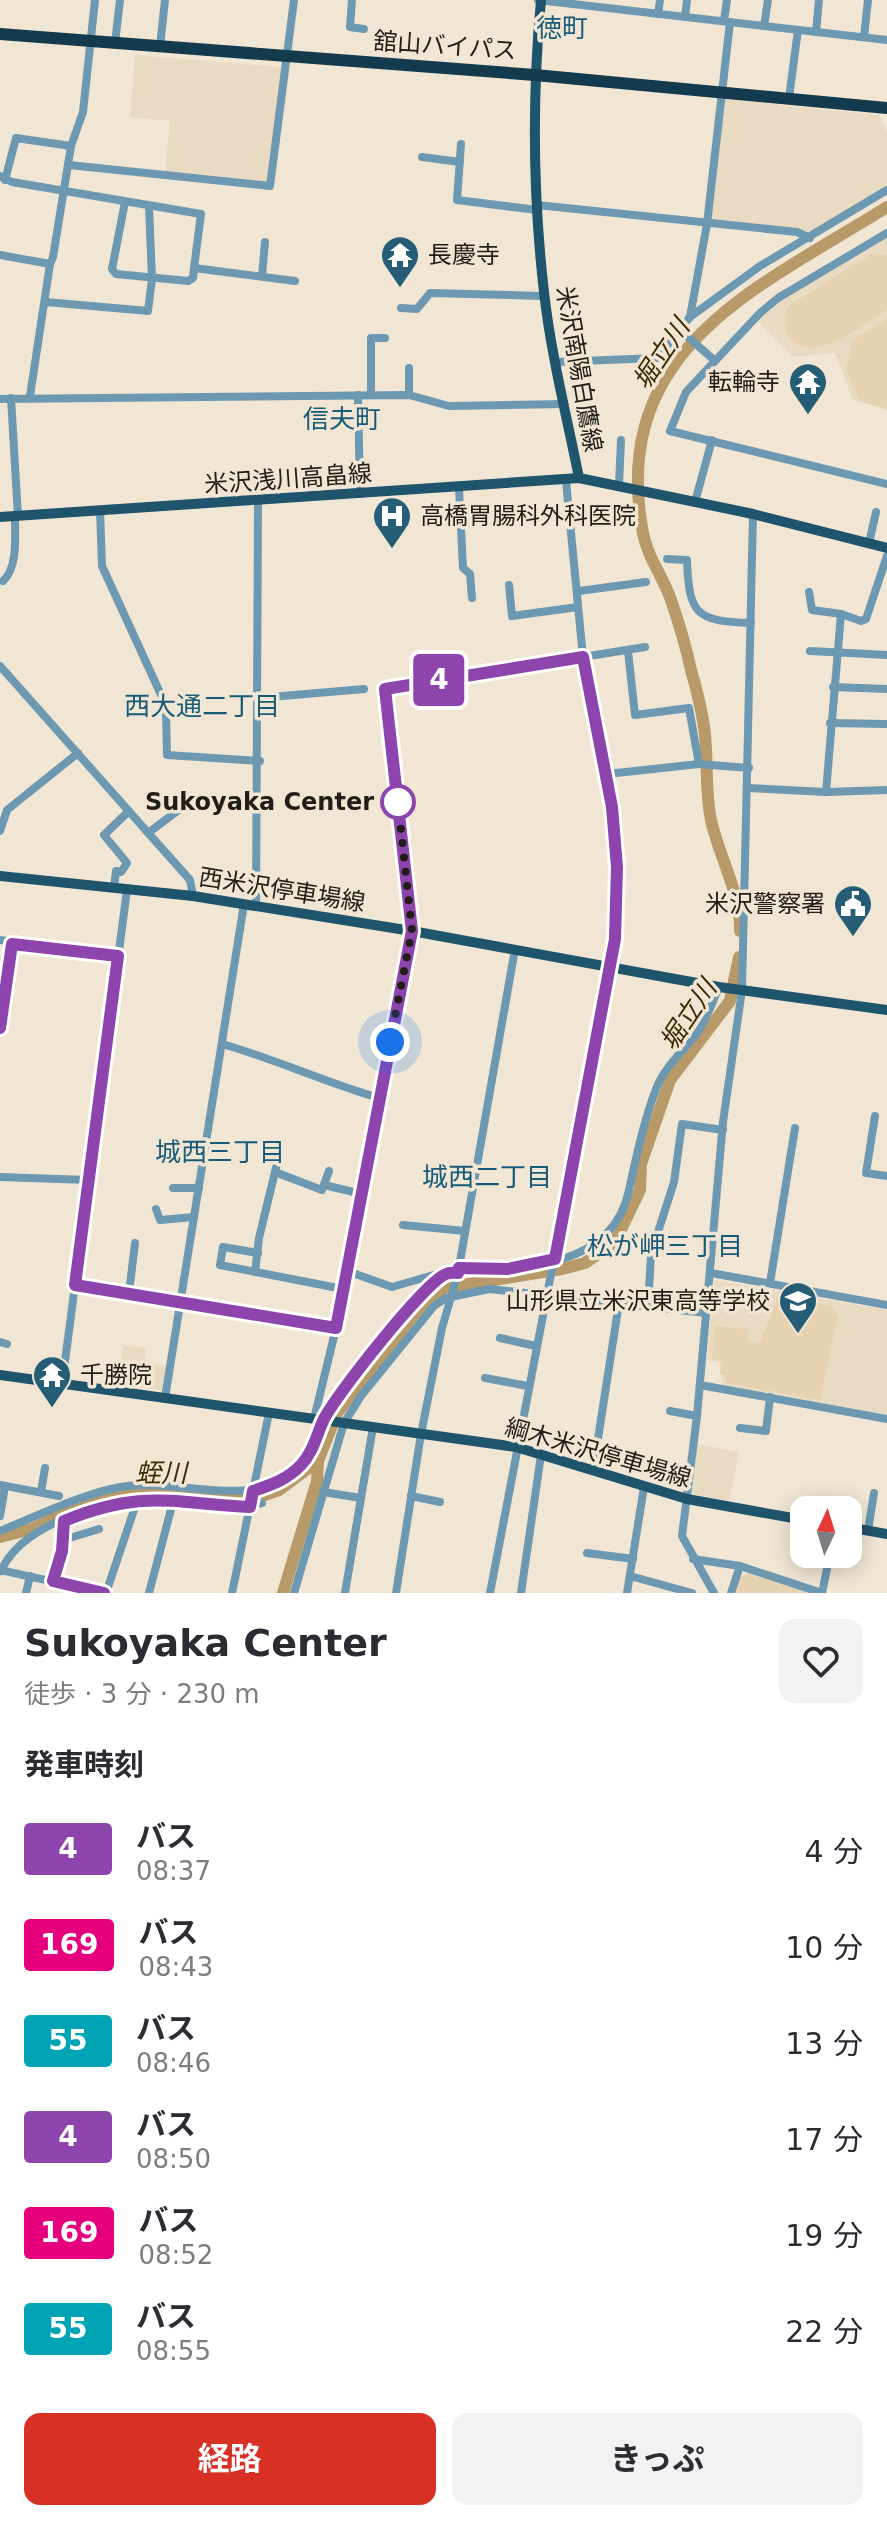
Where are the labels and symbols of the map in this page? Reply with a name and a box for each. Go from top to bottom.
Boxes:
district label: 徳町 [536,13,588,43]
street label: 舘山バイパス [372,27,518,65]
temple icon: 長慶寺 [379,234,421,289]
place label: 長慶寺 [428,241,500,269]
street label: 米沢南陽白鷹線 [551,284,607,454]
water label: 堀立川 [627,311,697,395]
temple icon: 転輪寺 [787,361,829,416]
place label: 転輪寺 [708,368,780,396]
district label: 信夫町 [303,404,381,434]
street label: 米沢浅川高畠線 [203,459,373,499]
hospital icon: 高橋胃腸科外科医院 [371,495,413,550]
place label: 高橋胃腸科外科医院 [420,502,636,530]
line badge: 4 [413,654,465,706]
district label: 西大通二丁目 [124,691,280,721]
marker: Sukoyaka Center [381,785,415,819]
place label: Sukoyaka Center [145,788,374,816]
street label: 西米沢停車場線 [197,863,367,917]
public building icon: 米沢警察署 [832,883,874,938]
place label: 米沢警察署 [705,890,825,918]
water label: 堀立川 [654,972,724,1056]
your location [370,1022,410,1062]
district label: 城西三丁目 [155,1137,285,1167]
district label: 城西二丁目 [422,1162,552,1192]
district label: 松が岬三丁目 [587,1231,743,1261]
school or university icon: 山形県立米沢東高等学校 [777,1280,819,1335]
place label: 山形県立米沢東高等学校 [506,1287,770,1315]
temple icon: 千勝院 [31,1354,73,1409]
place label: 千勝院 [80,1361,152,1389]
street label: 綱木米沢停車場線 [502,1413,694,1493]
water label: 蛭川 [135,1458,190,1488]
north arrow [790,1496,862,1568]

